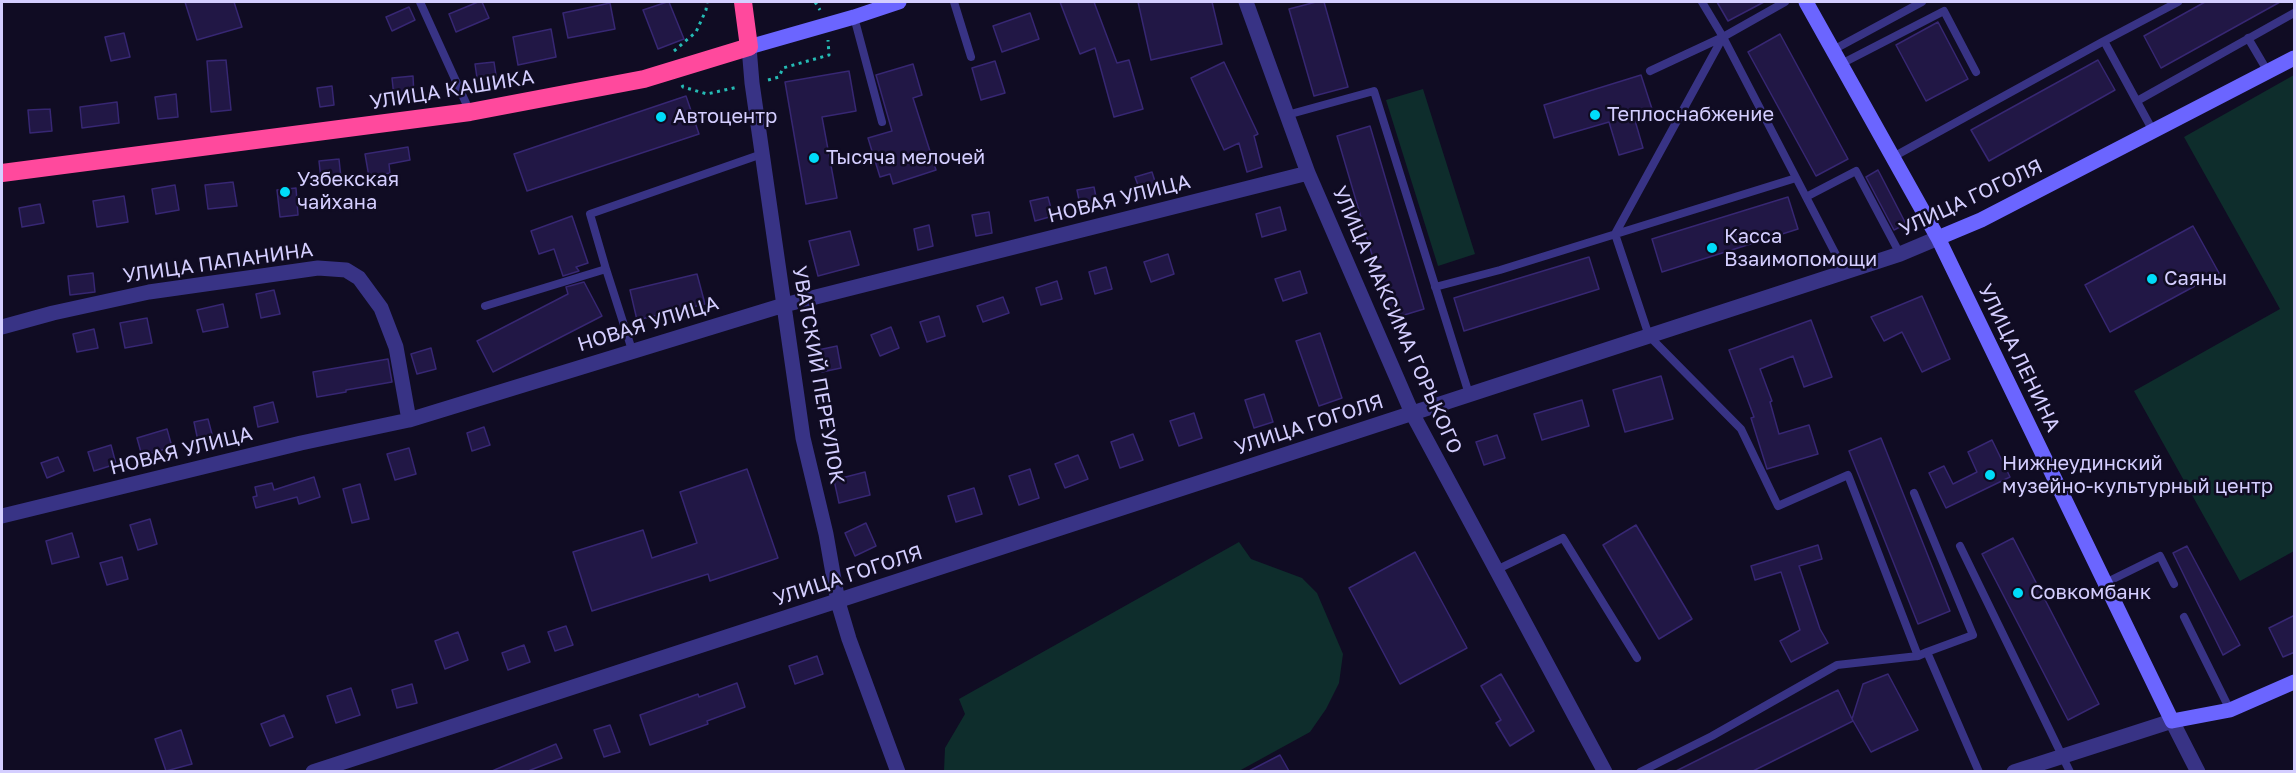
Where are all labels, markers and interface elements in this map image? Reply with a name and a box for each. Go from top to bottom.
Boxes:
street label: УЛИЦА КАШИКА [368,65,536,115]
place label: Теплоснабжение [1607,103,1774,127]
place label: Автоцентр [673,105,777,129]
marker: Теплоснабжение [1588,108,1602,122]
marker: Автоцентр [654,110,668,124]
place label: Тысяча мелочей [826,146,985,170]
marker: Тысяча мелочей [807,151,821,165]
street label: УЛИЦА ГОГОЛЯ [1896,154,2046,242]
place label: Узбекская чайхана [297,168,399,215]
street label: НОВАЯ УЛИЦА [1045,170,1193,228]
street label: УЛИЦА МАКСИМА ГОРЬКОГО [1327,182,1467,458]
marker: Узбекская чайхана [278,185,292,199]
place label: Касса Взаимопомощи [1724,225,1877,272]
street label: УЛИЦА ПАПАНИНА [121,238,315,288]
marker: Касса Взаимопомощи [1705,241,1719,255]
street label: УВАТСКИЙ ПЕРЕУЛОК [787,264,849,486]
place label: Саяны [2164,267,2227,291]
marker: Саяны [2145,272,2159,286]
street label: УЛИЦА ЛЕНИНА [1973,280,2065,436]
street label: НОВАЯ УЛИЦА [575,291,721,357]
street label: УЛИЦА ГОГОЛЯ [1231,390,1387,460]
street label: НОВАЯ УЛИЦА [107,422,255,480]
place label: Нижнеудинский музейно-культурный центр [2002,452,2273,499]
marker: Нижнеудинский музейно-культурный центр [1983,468,1997,482]
street label: УЛИЦА ГОГОЛЯ [770,541,926,611]
place label: Совкомбанк [2030,581,2151,605]
marker: Совкомбанк [2011,586,2025,600]

